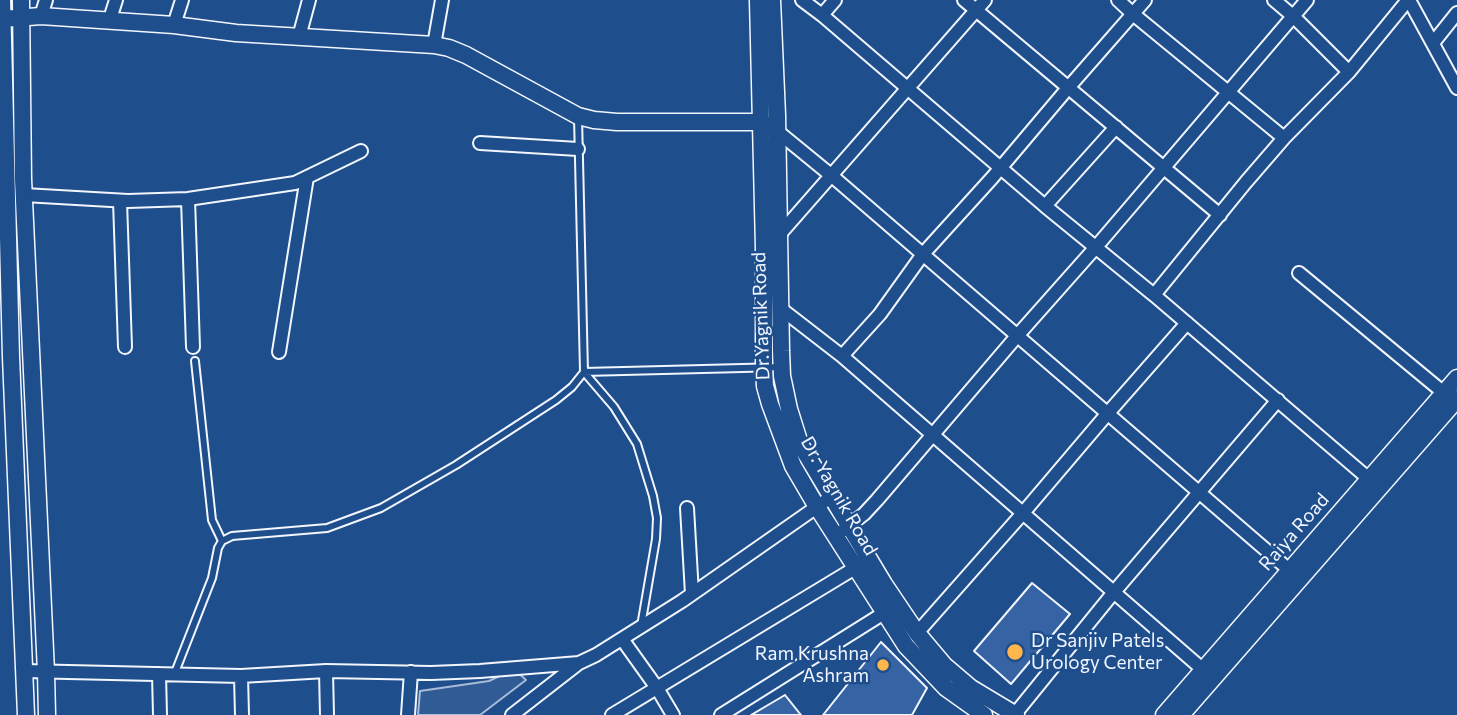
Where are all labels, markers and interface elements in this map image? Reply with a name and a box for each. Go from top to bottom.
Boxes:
street label: Dr.Yagnik Road [747,251,775,381]
street label: Dr. Yagnik Road [796,432,882,560]
street label: Raiya Road [1254,489,1334,575]
place label: Dr Sanjiv Patels Urology Center [1031,630,1164,674]
marker: Dr Sanjiv Patels Urology Center [1005,642,1025,662]
place label: Ram Krushna Ashram [755,643,869,687]
marker: Ram Krushna Ashram [875,657,891,673]

